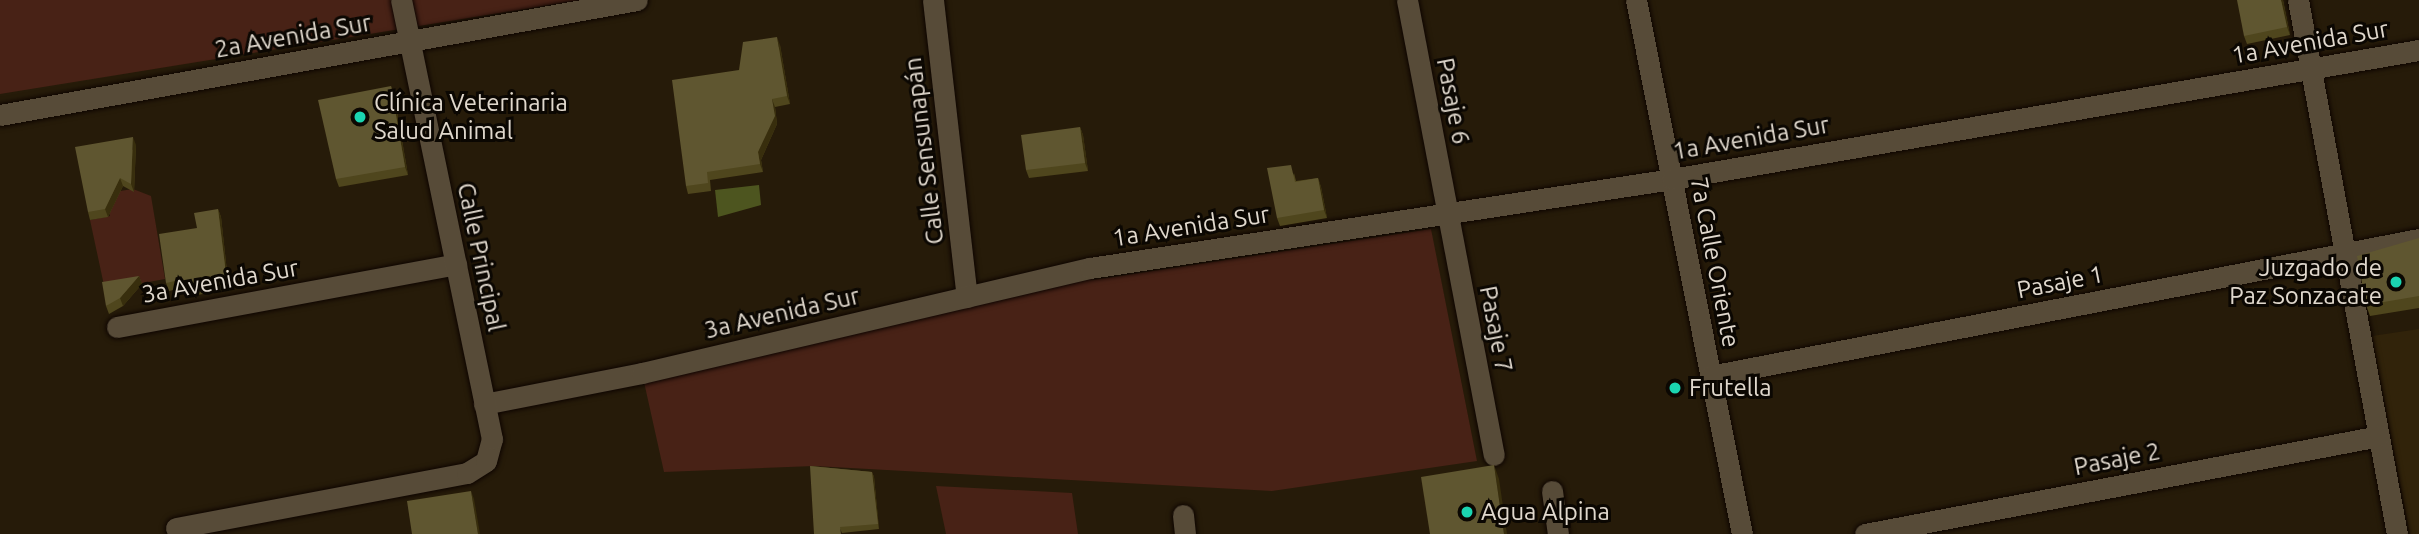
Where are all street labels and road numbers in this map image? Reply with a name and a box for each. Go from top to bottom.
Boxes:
street label: 2a Avenida Sur [213,8,373,64]
street label: 1a Avenida Sur [2230,14,2390,70]
street label: Pasaje 6 [1431,55,1475,147]
street label: Calle Sensunapán [898,56,950,246]
street label: 1a Avenida Sur [1671,110,1831,166]
street label: 7a Calle Oriente [1684,174,1746,350]
street label: Calle Principal [451,180,511,334]
street label: 1a Avenida Sur [1111,199,1271,253]
street label: 3a Avenida Sur [140,253,300,309]
street label: Pasaje 1 [2014,260,2106,304]
street label: 3a Avenida Sur [702,281,862,345]
street label: Pasaje 7 [1474,283,1518,375]
street label: Pasaje 2 [2071,437,2163,481]

